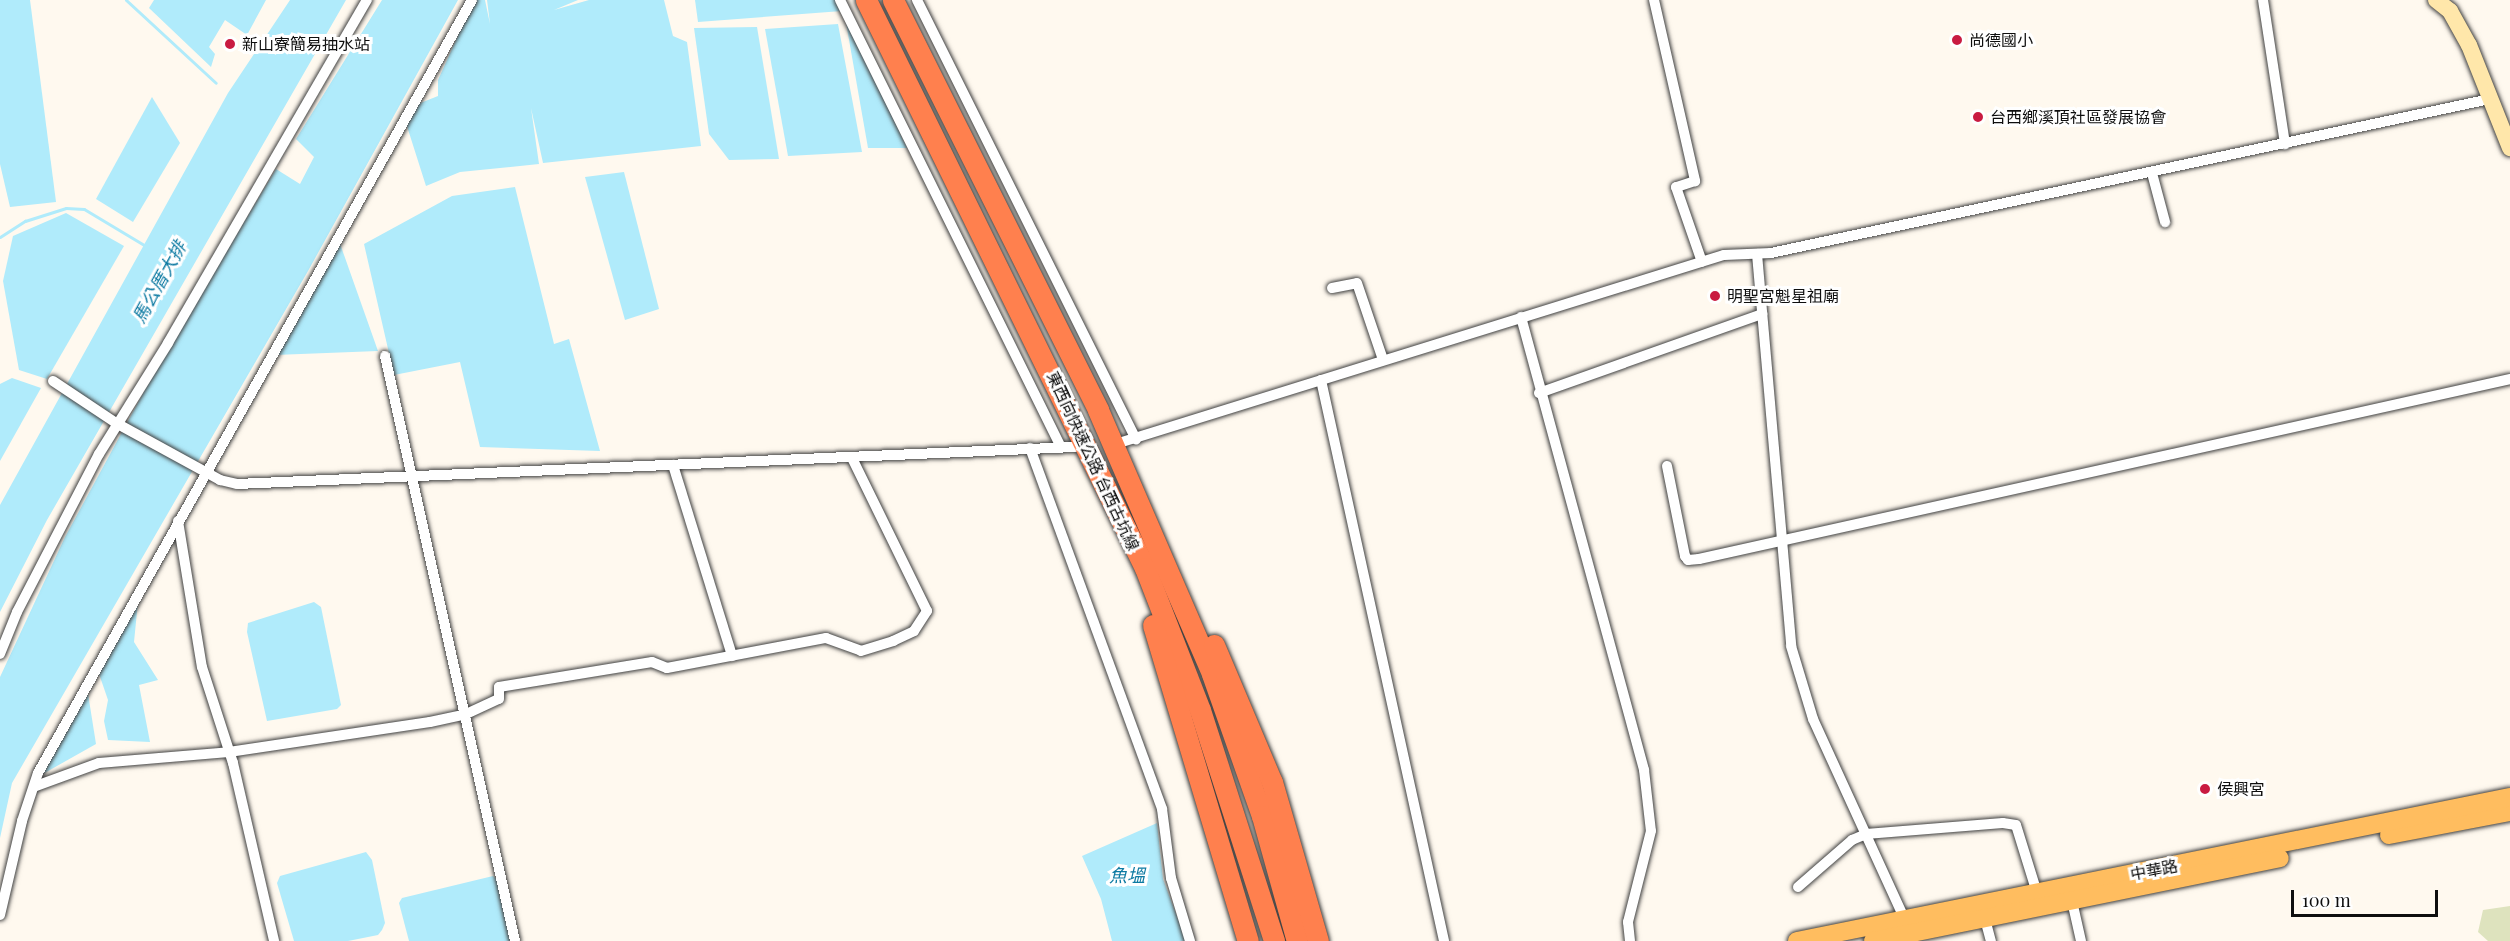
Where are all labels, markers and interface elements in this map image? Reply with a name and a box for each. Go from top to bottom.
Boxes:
place label: 尚德國小 [1969,30,2033,50]
marker: 尚德國小 [1950,33,1964,47]
place label: 新山寮簡易抽水站 [242,34,370,54]
marker: 新山寮簡易抽水站 [223,37,237,51]
place label: 台西鄉溪頂社區發展協會 [1990,107,2166,127]
marker: 台西鄉溪頂社區發展協會 [1971,110,1985,124]
water label: 馬公厝大排 [128,237,190,327]
place label: 明聖宮魁星祖廟 [1727,286,1839,306]
marker: 明聖宮魁星祖廟 [1708,289,1722,303]
street label: 東西向快速公路 台西古坑線 [1043,368,1143,554]
place label: 侯興宮 [2217,779,2265,799]
marker: 侯興宮 [2198,782,2212,796]
street label: 中華路 [2129,856,2179,884]
water label: 魚塭 [1109,864,1145,886]
scale bar [2294,878,2441,916]
text: 100 m [2302,888,2351,912]

